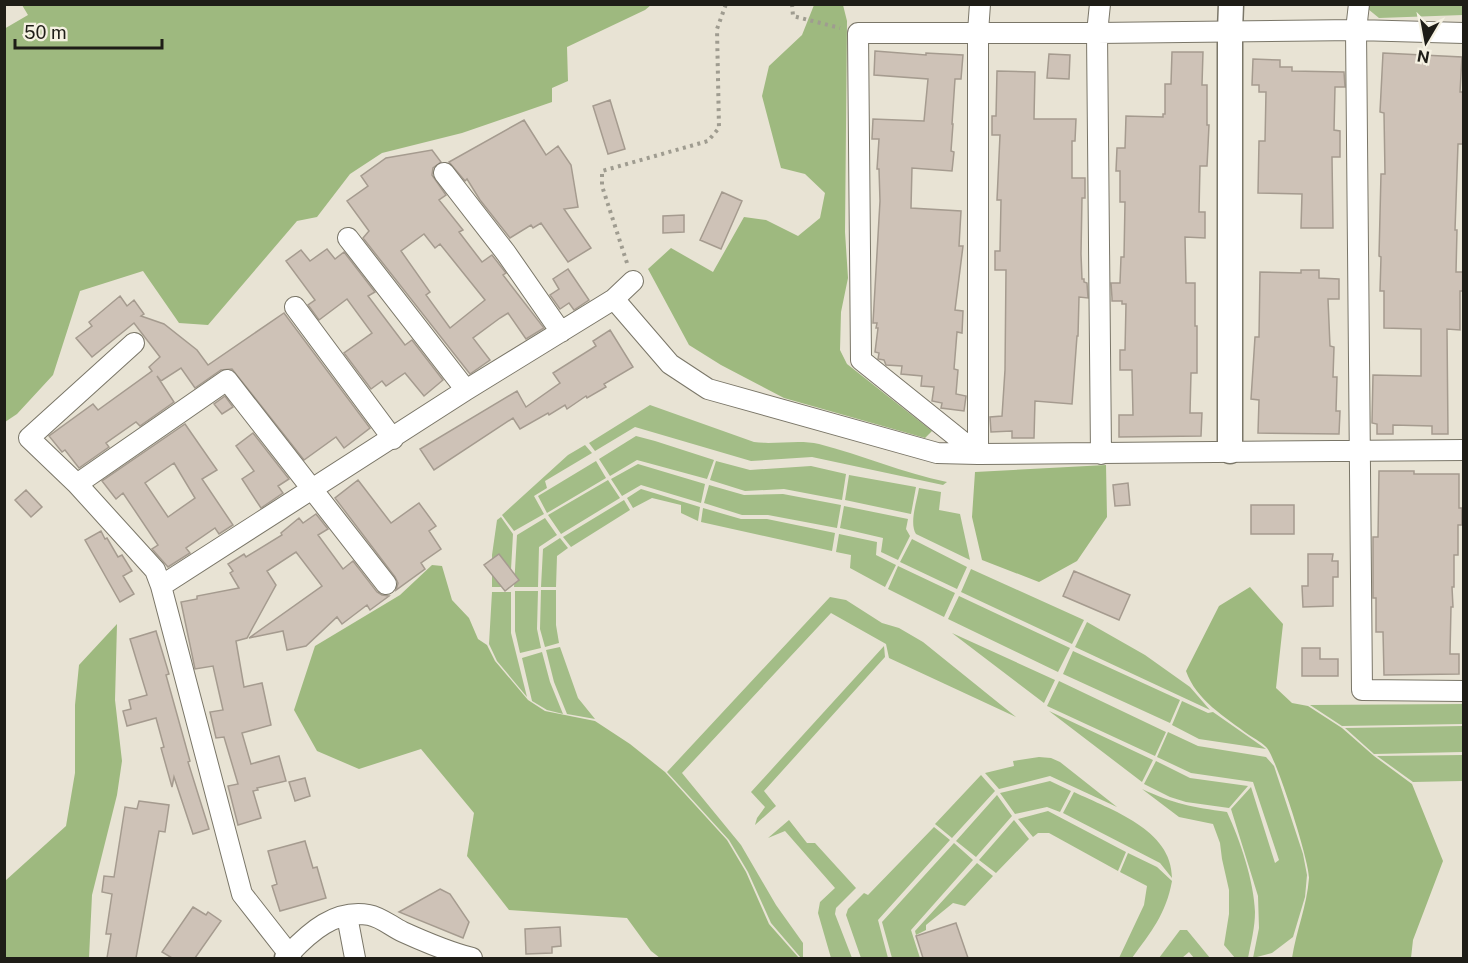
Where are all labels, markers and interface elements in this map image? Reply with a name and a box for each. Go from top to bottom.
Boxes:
scale bar [15,12,162,50]
north arrow [1396,12,1456,72]
text: 50 m [24,22,67,43]
text: N [1416,46,1431,67]

